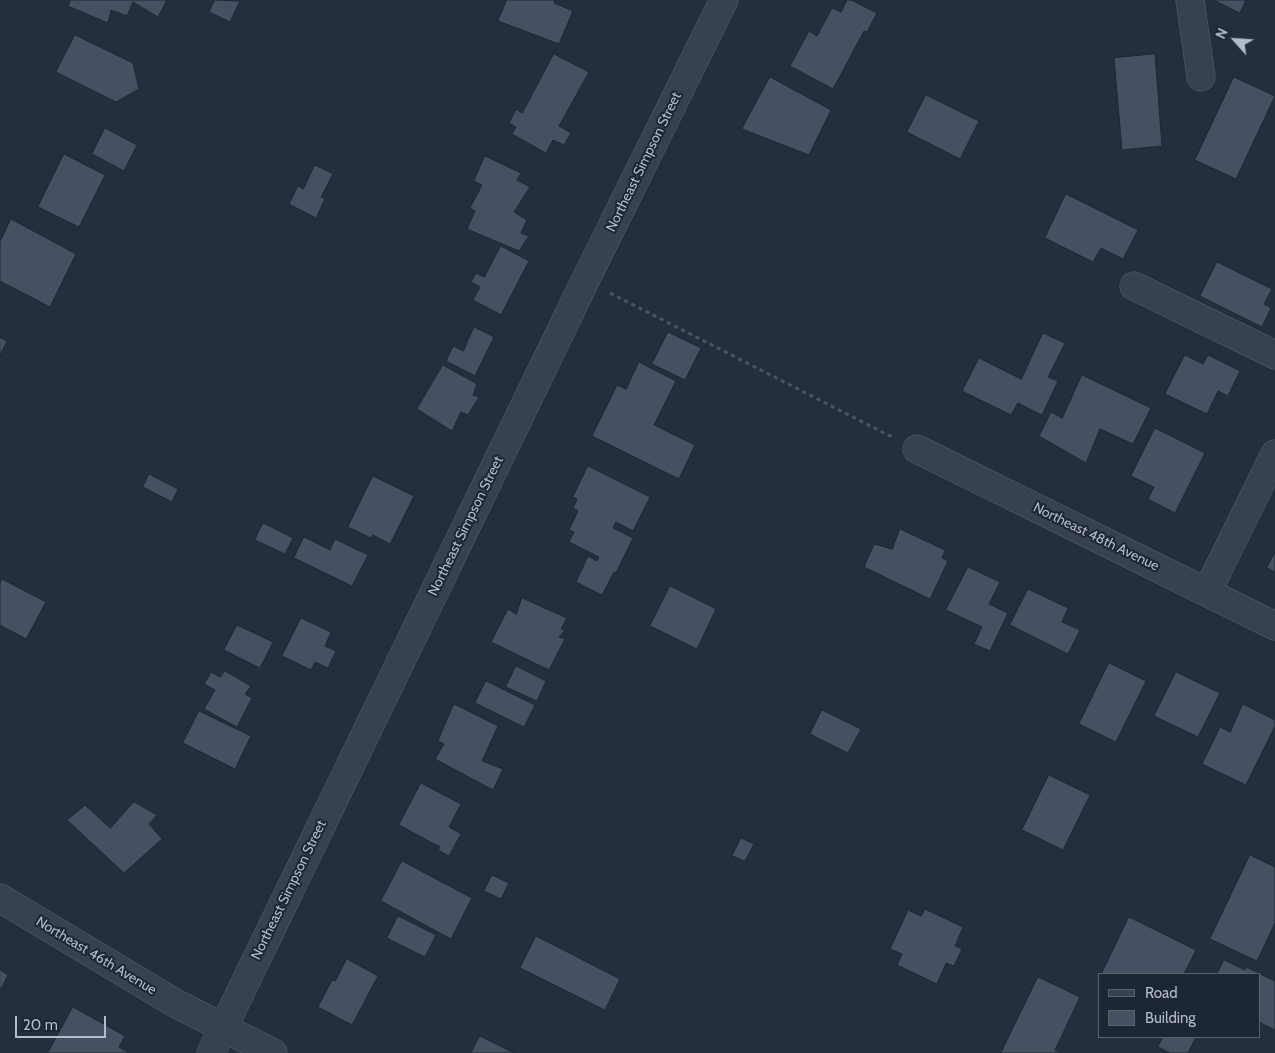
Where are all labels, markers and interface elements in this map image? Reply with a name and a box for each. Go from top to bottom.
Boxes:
north arrow [1210,15,1260,65]
text: N [1211,25,1232,42]
street label: Northeast Simpson Street [603,89,685,235]
street label: Northeast Simpson Street [425,453,507,599]
street label: Northeast 48th Avenue [1030,499,1162,575]
street label: Northeast Simpson Street [248,817,330,963]
street label: Northeast 46th Avenue [33,913,159,999]
legend [1098,973,1260,1038]
text: Road [1145,984,1178,1002]
scale bar [18,1006,109,1038]
text: Building [1145,1009,1196,1027]
text: 20 m [23,1016,58,1034]

